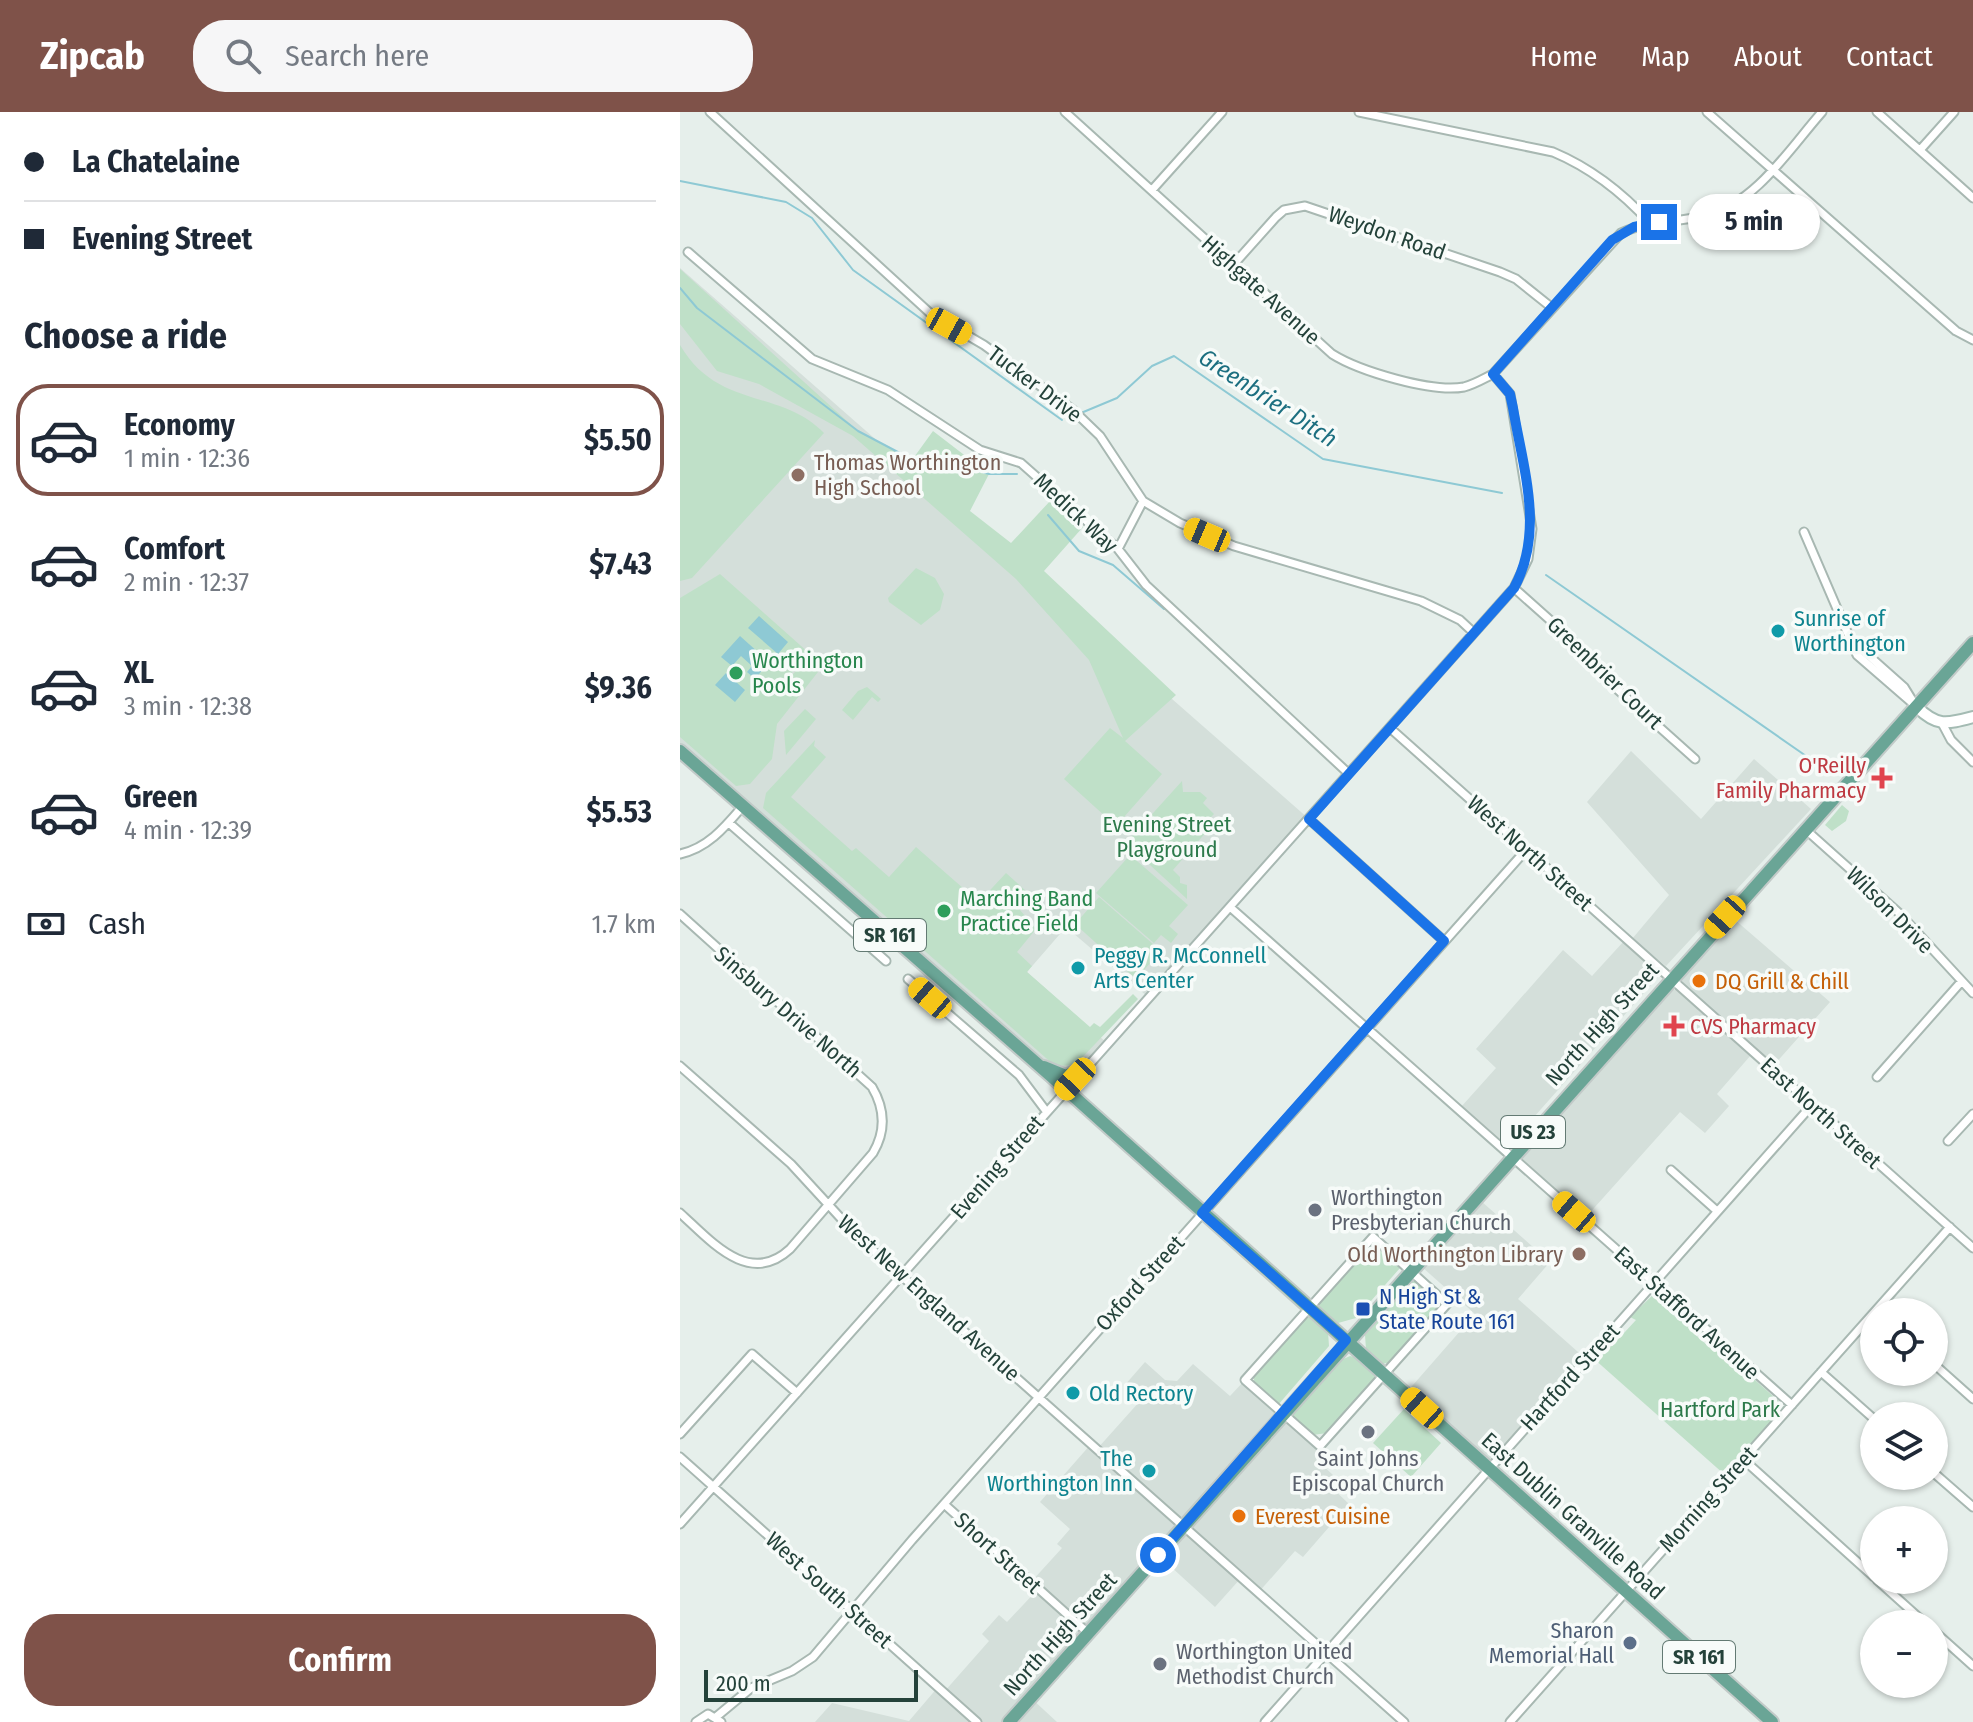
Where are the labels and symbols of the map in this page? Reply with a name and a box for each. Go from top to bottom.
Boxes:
callout: 5 min [1687,194,1819,250]
street label: Weydon Road [1325,200,1449,266]
route end [1641,204,1677,240]
street label: Highgate Avenue [1196,230,1326,350]
car [922,304,976,348]
street label: Tucker Drive [983,340,1087,428]
water label: Greenbrier Ditch [1194,343,1342,453]
place label: Thomas Worthington High School [814,449,1001,501]
marker: Thomas Worthington High School [789,466,807,484]
street label: Medick Way [1028,467,1124,559]
car [1180,515,1234,555]
place label: Sunrise of Worthington [1794,605,1906,657]
street label: Greenbrier Court [1542,611,1669,735]
marker: Sunrise of Worthington [1769,622,1787,640]
place label: Worthington Pools [752,647,864,699]
marker: Worthington Pools [727,664,745,682]
place label: O'Reilly Family Pharmacy [1716,752,1866,804]
marker: O'Reilly Family Pharmacy [1873,769,1891,787]
street label: West North Street [1462,790,1599,917]
park label: Evening Street Playground [1103,811,1232,863]
street label: Wilson Drive [1841,861,1939,959]
place label: Marching Band Practice Field [960,885,1093,937]
car [1700,891,1750,943]
marker: Marching Band Practice Field [935,902,953,920]
road number: SR 161 [854,919,926,951]
street label: Sinsbury Drive North [709,941,867,1083]
place label: Peggy R. McConnell Arts Center [1094,942,1266,994]
street label: North High Street [1540,956,1665,1091]
marker: Peggy R. McConnell Arts Center [1069,959,1087,977]
place label: DQ Grill & Chill [1715,968,1849,995]
marker: DQ Grill & Chill [1690,972,1708,990]
car [904,973,956,1023]
place label: CVS Pharmacy [1690,1013,1816,1040]
marker: CVS Pharmacy [1665,1017,1683,1035]
street label: East North Street [1755,1052,1888,1175]
car [1050,1053,1100,1105]
street label: Evening Street [945,1109,1050,1224]
road number: US 23 [1501,1116,1565,1148]
place label: Worthington Presbyterian Church [1331,1184,1511,1236]
car [1548,1187,1600,1237]
marker: Worthington Presbyterian Church [1306,1201,1324,1219]
street label: West New England Avenue [832,1209,1026,1387]
street label: Oxford Street [1090,1229,1191,1336]
place label: Old Worthington Library [1347,1241,1563,1268]
street label: East Stafford Avenue [1609,1241,1765,1385]
marker: Old Worthington Library [1570,1245,1588,1263]
place label: N High St & State Route 161 [1379,1283,1515,1335]
marker: N High St & State Route 161 [1354,1300,1372,1318]
street label: Hartford Street [1515,1317,1626,1436]
place label: Old Rectory [1089,1380,1194,1407]
car [1396,1383,1448,1433]
marker: Old Rectory [1064,1384,1082,1402]
park label: Hartford Park [1660,1396,1781,1423]
marker: Saint Johns Episcopal Church [1359,1423,1377,1441]
street label: East Dublin Granville Road [1476,1427,1670,1605]
street label: Morning Street [1653,1440,1763,1558]
place label: The Worthington Inn [987,1445,1133,1497]
place label: Saint Johns Episcopal Church [1292,1445,1444,1497]
marker: The Worthington Inn [1140,1462,1158,1480]
place label: Everest Cuisine [1255,1503,1390,1530]
street label: Short Street [949,1507,1048,1600]
marker: Everest Cuisine [1230,1507,1248,1525]
street label: West South Street [760,1526,898,1654]
route start [1140,1537,1176,1573]
street label: North High Street [998,1566,1123,1701]
place label: Sharon Memorial Hall [1489,1617,1614,1669]
marker: Sharon Memorial Hall [1621,1634,1639,1652]
place label: Worthington United Methodist Church [1176,1638,1353,1690]
road number: SR 161 [1663,1641,1735,1673]
marker: Worthington United Methodist Church [1151,1655,1169,1673]
scale bar [704,1666,918,1702]

